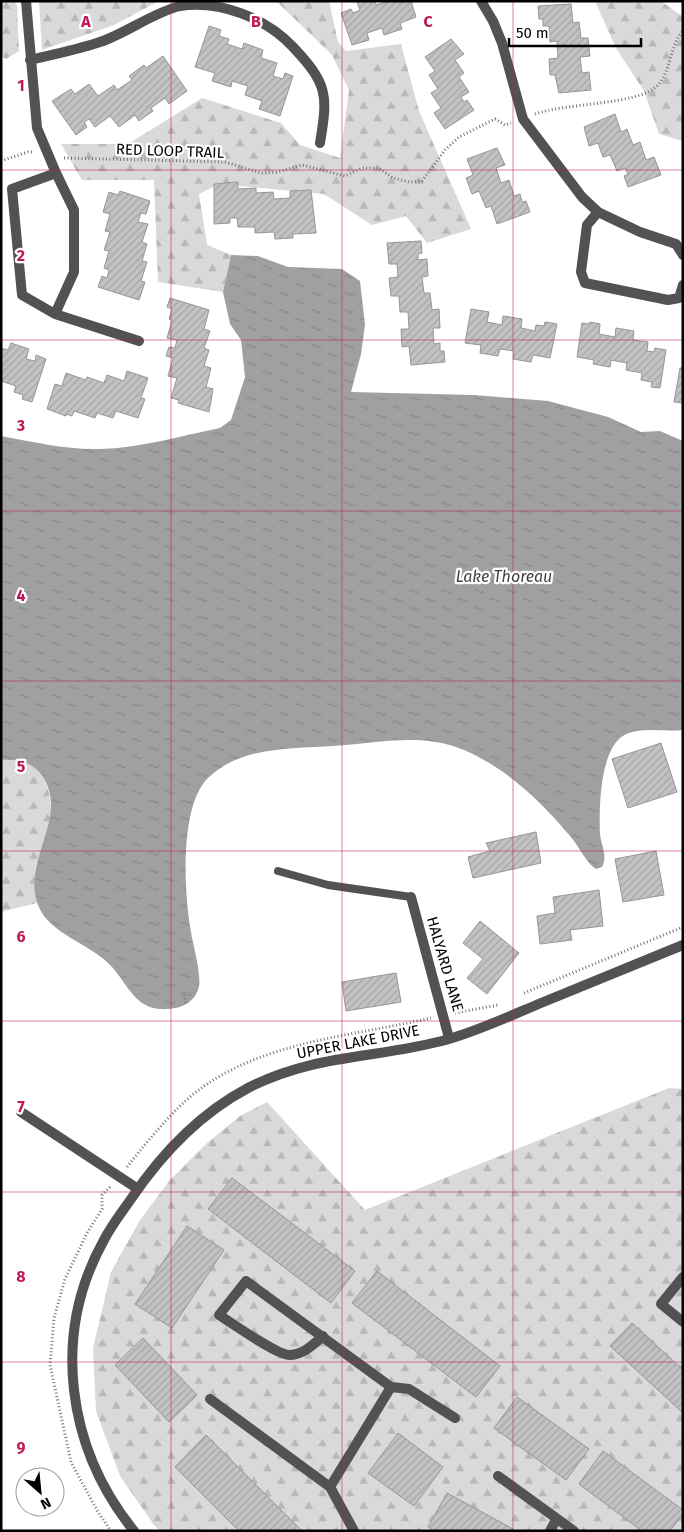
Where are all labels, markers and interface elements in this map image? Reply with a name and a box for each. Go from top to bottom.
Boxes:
text: A [80,12,91,31]
text: B [251,12,261,31]
text: C [423,12,433,31]
scale bar [509,15,642,47]
text: 50 m [516,24,549,42]
text: 1 [17,76,25,95]
street label: RED LOOP TRAIL [116,140,225,162]
text: 2 [17,246,25,265]
text: 3 [16,416,25,435]
water label: Lake Thoreau [456,567,552,586]
text: 4 [16,586,26,605]
text: 5 [17,757,26,776]
street label: HALYARD LANE [423,914,467,1014]
text: 6 [16,927,26,946]
street label: UPPER LAKE DRIVE [295,1021,421,1063]
text: 7 [17,1097,25,1116]
text: 8 [16,1267,26,1286]
text: 9 [17,1438,26,1457]
north arrow [15,1467,65,1517]
text: N [38,1493,54,1513]

